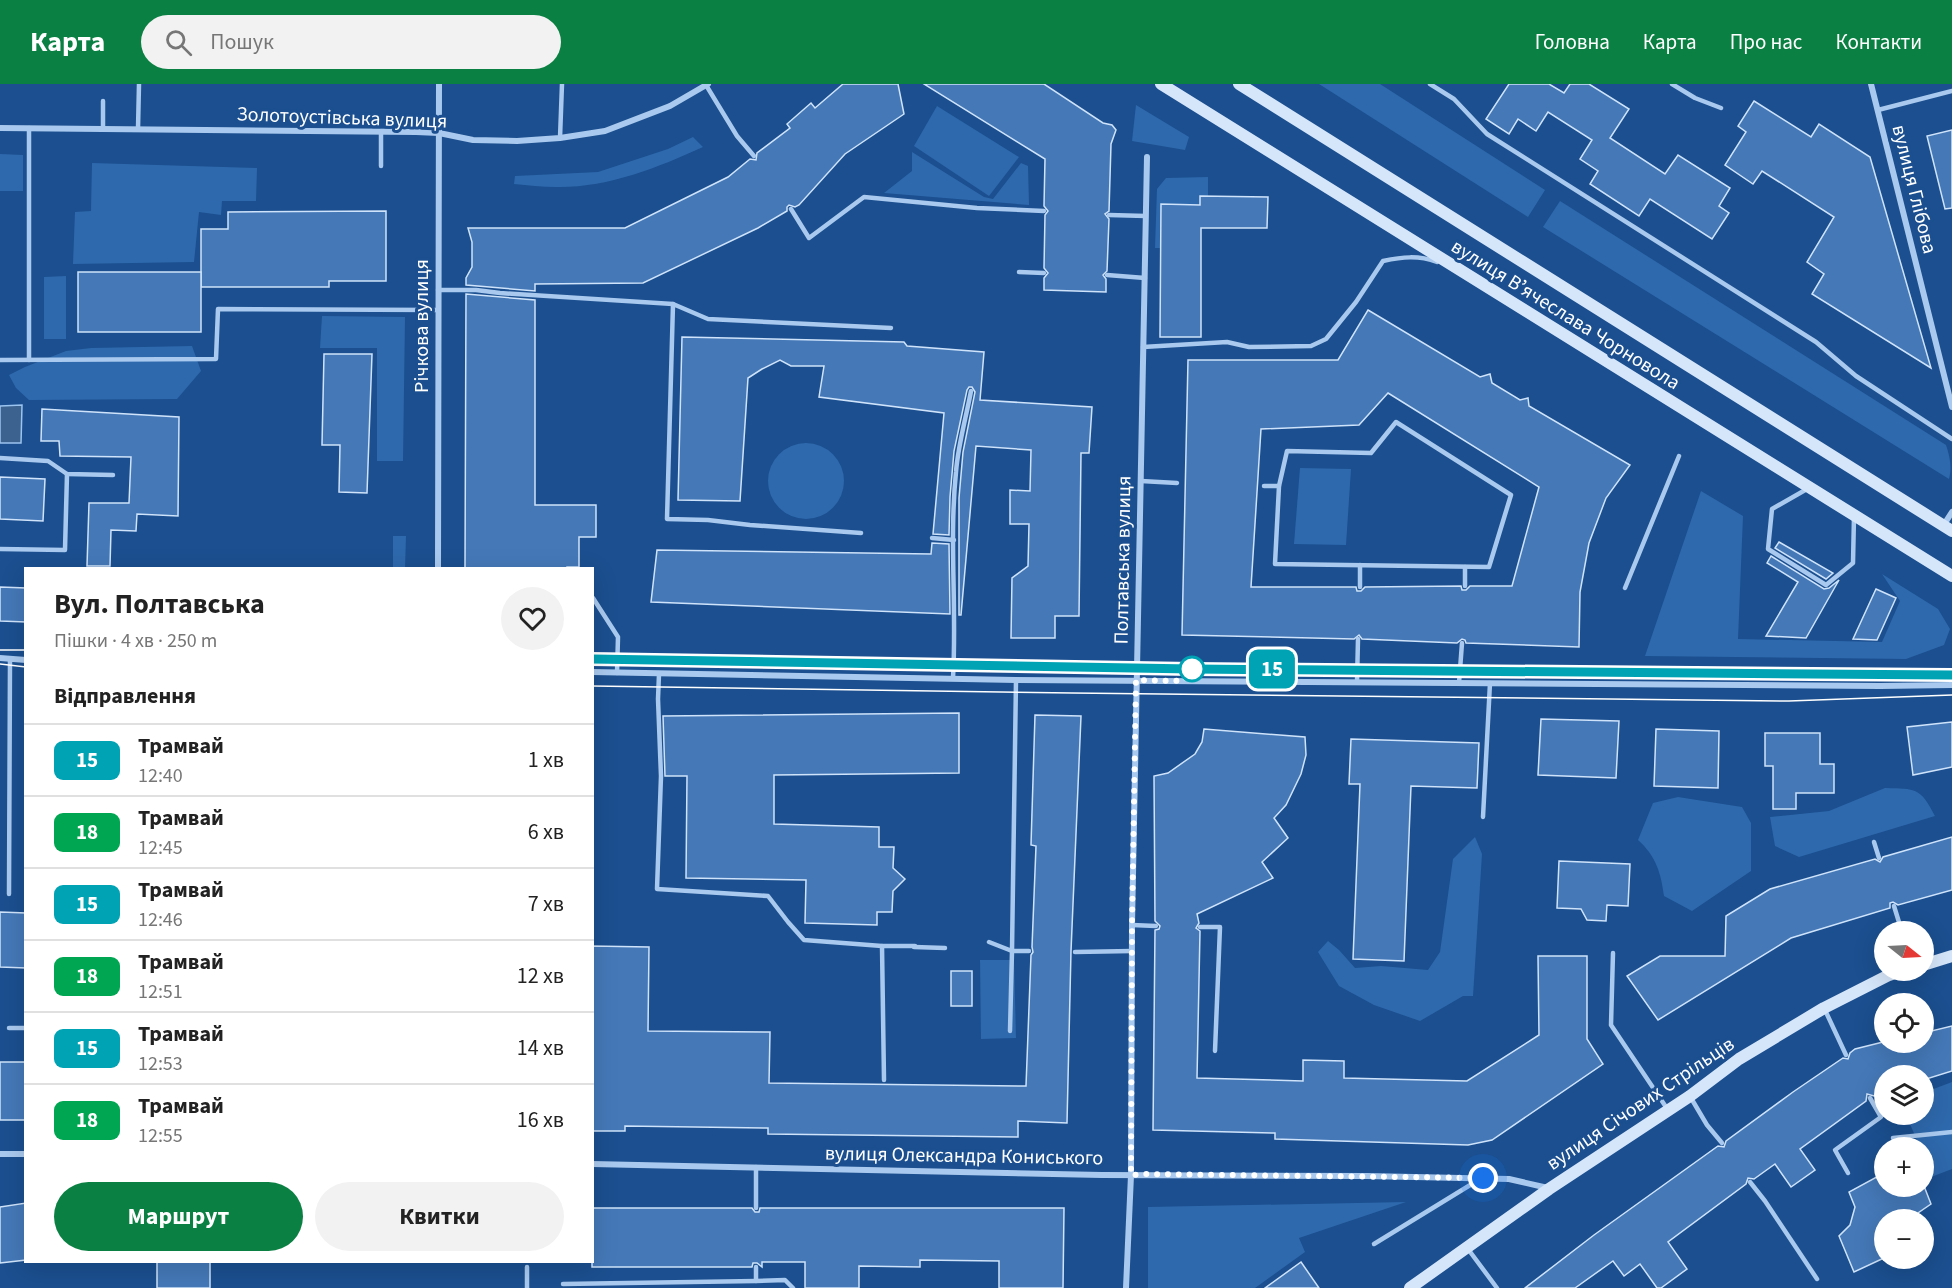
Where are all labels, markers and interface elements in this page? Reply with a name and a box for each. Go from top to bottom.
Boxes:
search box [141,15,561,69]
text: Карта [30,22,105,62]
icon: search [162,26,195,59]
text: Пошук [210,26,274,58]
text: Головна [1535,27,1610,57]
text: Карта [1643,27,1697,57]
text: Про нас [1730,27,1802,57]
text: Контакти [1835,27,1922,57]
street label: Золотоустівська вулиця [236,100,448,136]
street label: вулиця Глібова [1884,122,1944,257]
street label: вулиця Вʼячеслава Чорновола [1446,233,1685,397]
street label: Річкова вулиця [408,259,436,393]
street label: Полтавська вулиця [1108,475,1138,645]
text: Вул. Полтавська [54,584,265,624]
button: heart [501,587,564,650]
text: Пішки · 4 хв · 250 m [54,627,217,655]
line badge: 15 [1245,650,1299,688]
text: 15 [1261,654,1283,684]
unlabelled marker [1179,656,1205,682]
text: Відправлення [54,680,196,712]
text: Трамвай [138,730,224,762]
text: 1 хв [528,744,564,776]
text: 15 [76,745,98,775]
text: 12:40 [138,762,183,790]
text: Трамвай [138,802,224,834]
text: 6 хв [528,816,564,848]
text: 18 [76,817,98,847]
text: 12:45 [138,834,183,862]
text: Трамвай [138,874,224,906]
text: 7 хв [528,888,564,920]
text: 15 [76,889,98,919]
text: 12:46 [138,906,183,934]
north arrow [1874,921,1934,981]
map controls [1874,921,1934,1269]
text: Трамвай [138,946,224,978]
text: 12 хв [517,960,564,992]
text: 18 [76,961,98,991]
text: 12:51 [138,978,183,1006]
button: locate [1874,993,1934,1053]
text: Трамвай [138,1018,224,1050]
street label: вулиця Січових Стрільців [1541,1030,1740,1177]
text: 14 хв [517,1032,564,1064]
text: 15 [76,1033,98,1063]
text: 12:53 [138,1050,183,1078]
button: layers [1874,1065,1934,1125]
text: Трамвай [138,1090,224,1122]
text: 16 хв [517,1104,564,1136]
text: 18 [76,1105,98,1135]
text: 12:55 [138,1122,183,1150]
button: + [1874,1137,1934,1197]
street label: вулиця Олександра Кониського [825,1140,1103,1172]
your location [1468,1163,1498,1193]
button: Маршрут [54,1182,303,1251]
button: Квитки [315,1182,564,1251]
button: − [1874,1209,1934,1269]

